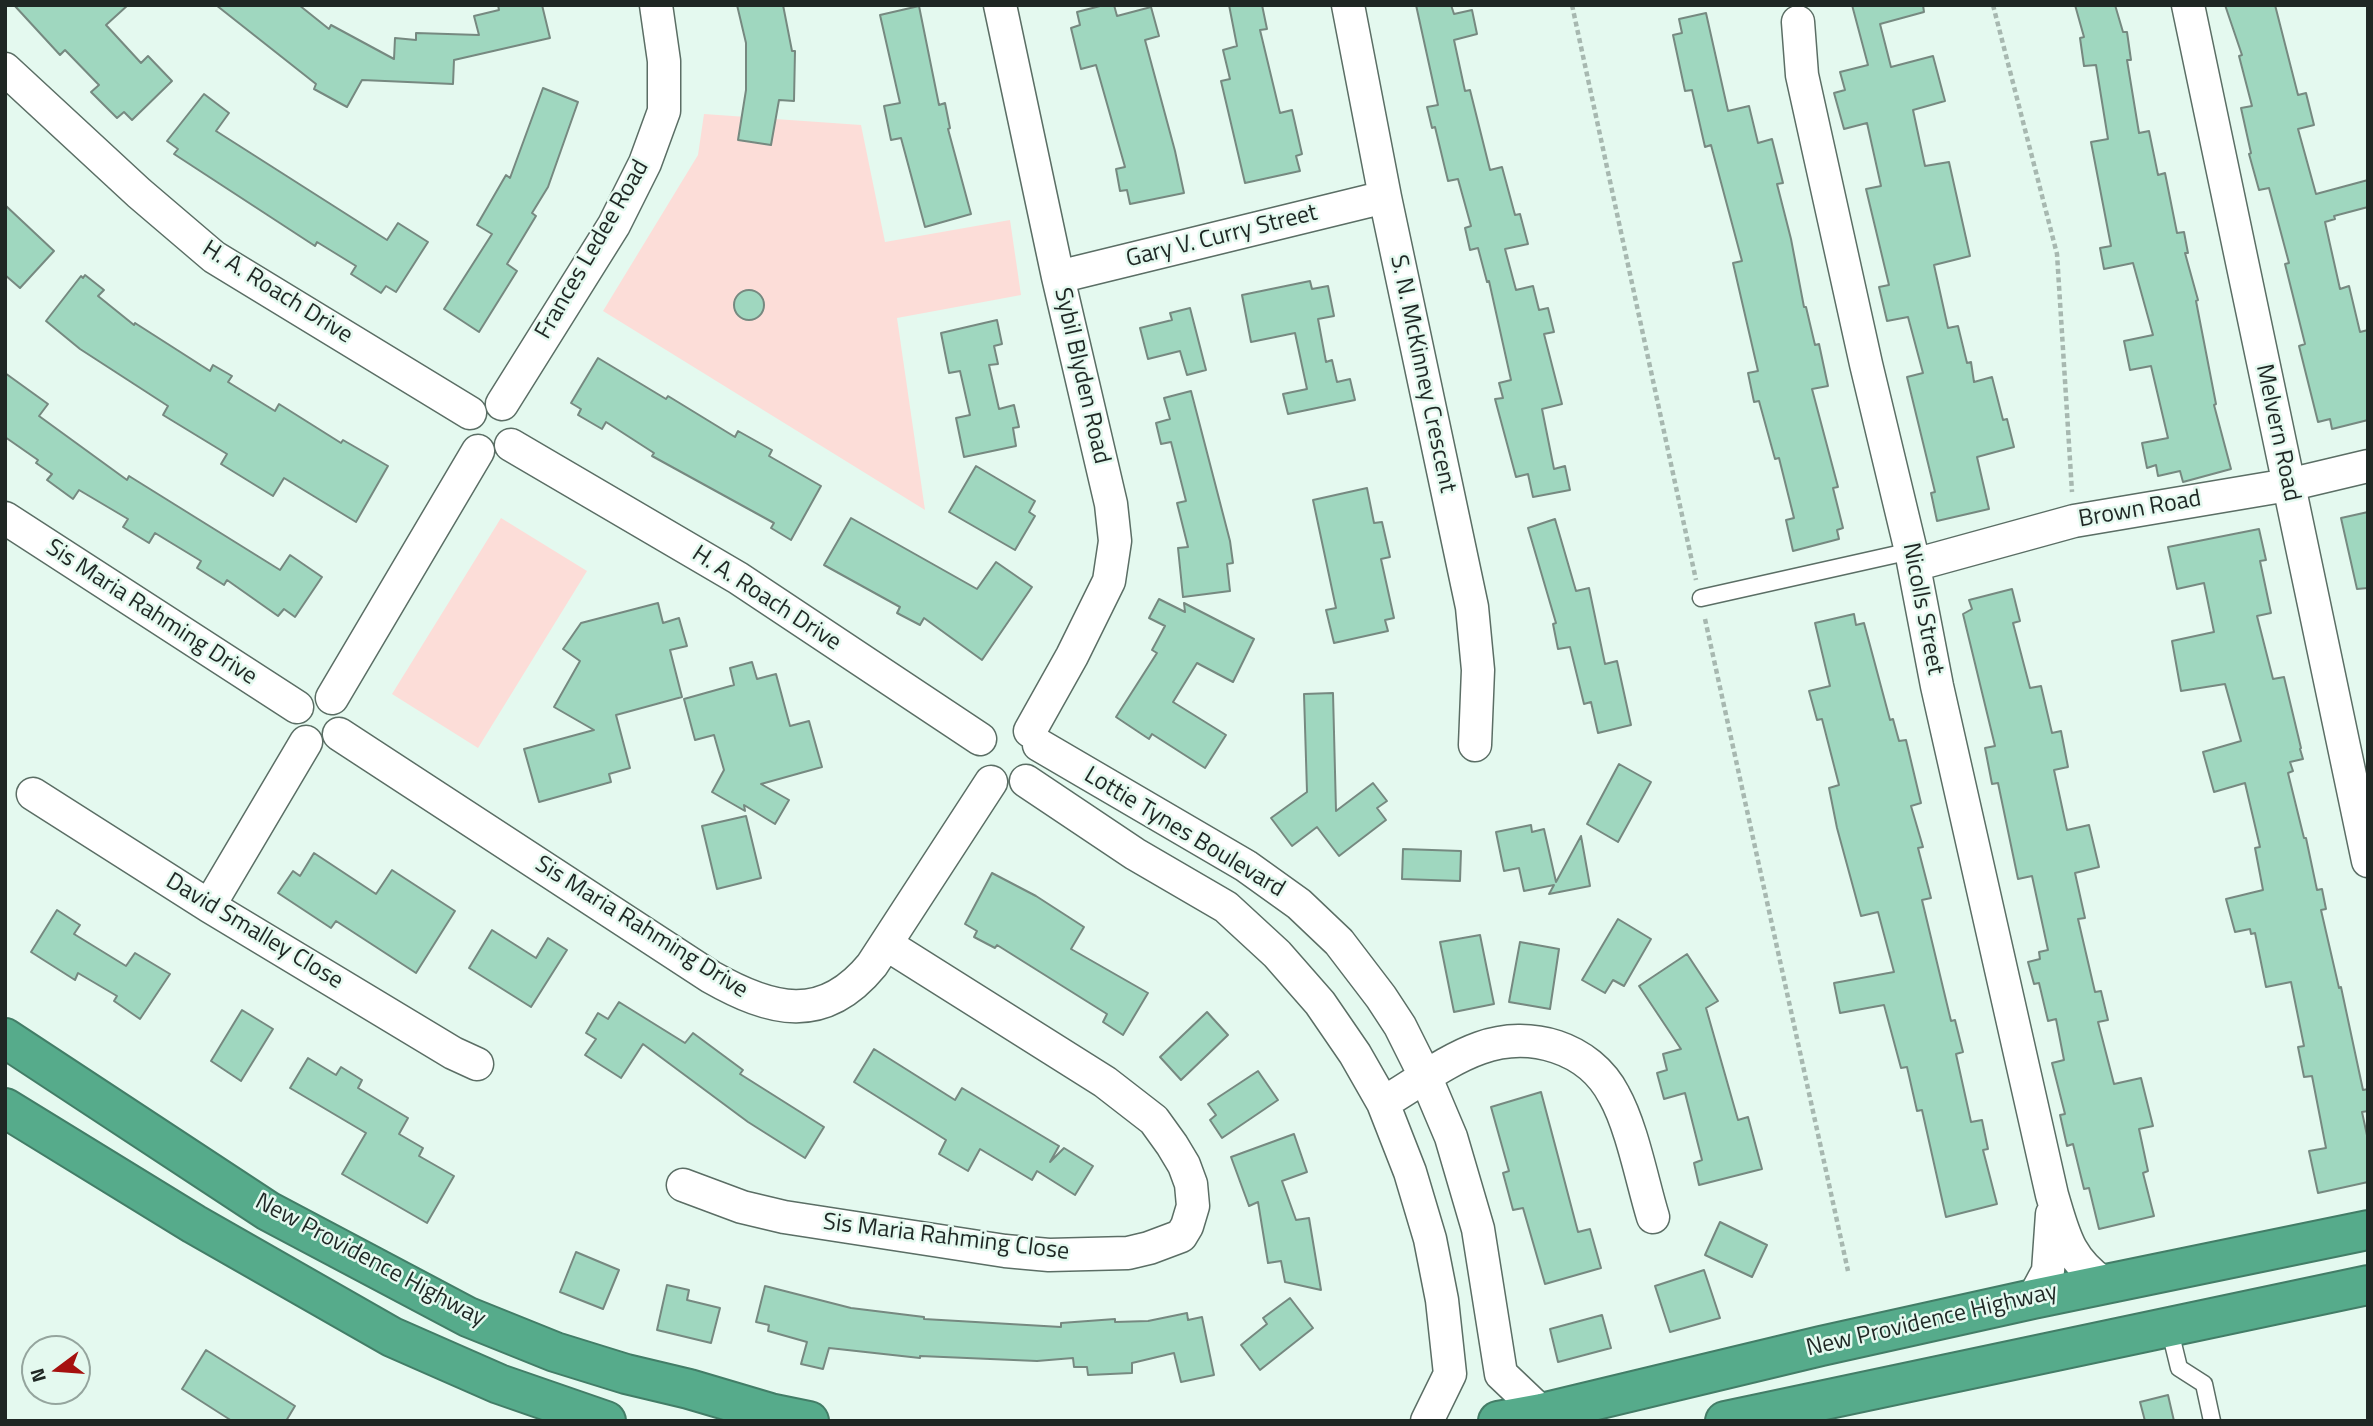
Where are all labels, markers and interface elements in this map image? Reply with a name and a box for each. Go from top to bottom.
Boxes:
street label: Frances Ledee Road [530,155,656,345]
street label: Gary V. Curry Street [1123,199,1321,275]
street label: H. A. Roach Drive [197,235,357,351]
street label: S. N. McKinney Crescent [1383,253,1461,495]
street label: Sybil Blyden Road [1047,285,1115,467]
street label: Melvern Road [2248,362,2306,504]
street label: Brown Road [2077,485,2203,535]
street label: Sis Maria Rahming Drive [40,534,262,692]
street label: H. A. Roach Drive [686,540,846,658]
street label: Nicolls Street [1895,541,1949,677]
street label: Lottie Tynes Boulevard [1078,762,1290,904]
street label: Sis Maria Rahming Drive [529,851,753,1005]
street label: David Smalley Close [160,868,348,996]
street label: New Providence Highway [250,1188,490,1334]
street label: Sis Maria Rahming Close [821,1209,1071,1267]
street label: New Providence Highway [1804,1278,2060,1364]
north arrow [21,1335,91,1405]
text: N [22,1365,53,1386]

